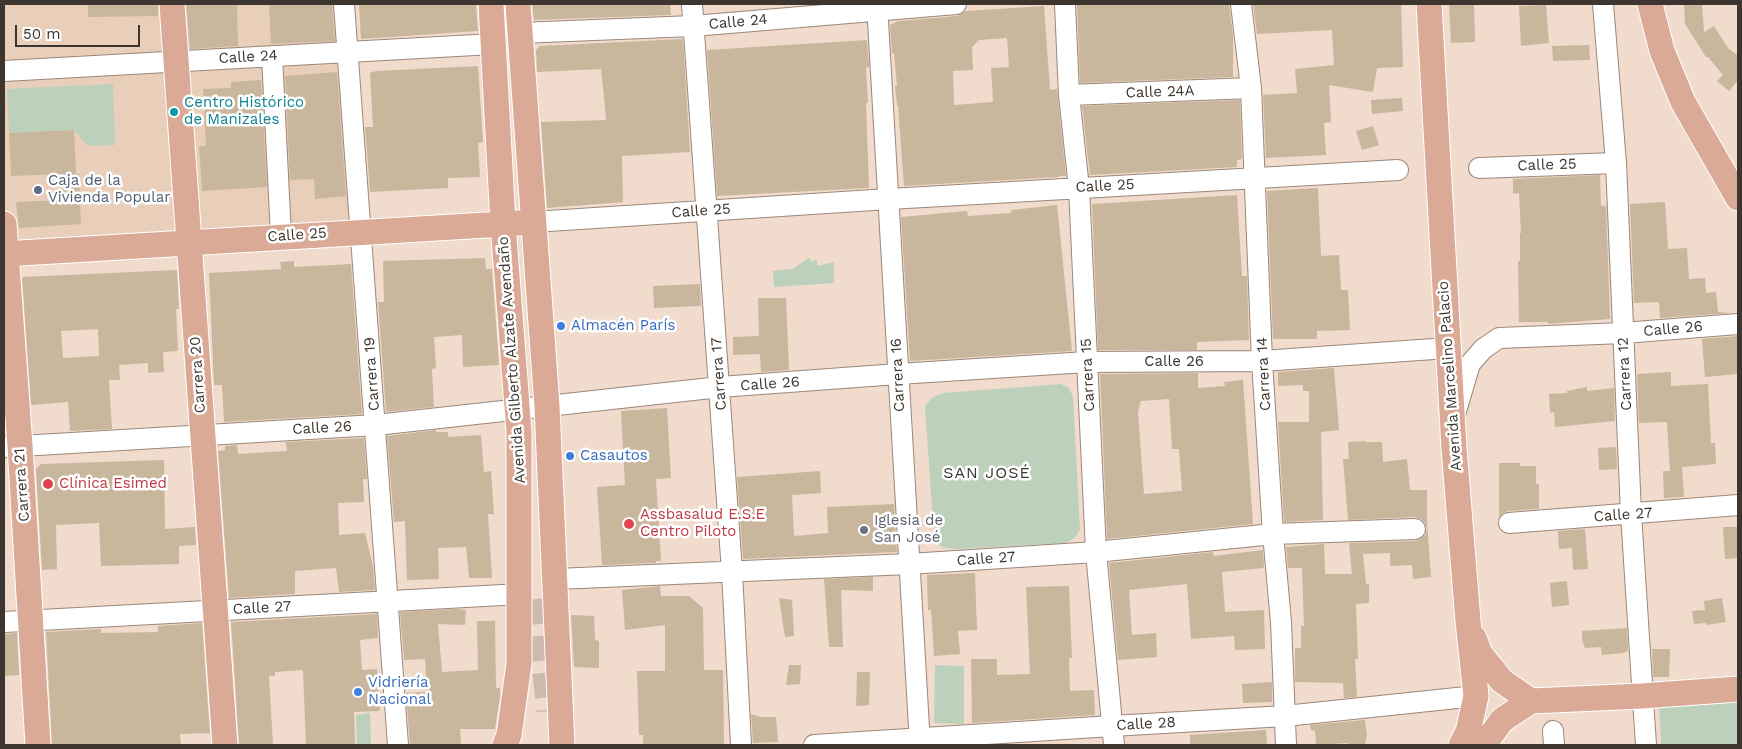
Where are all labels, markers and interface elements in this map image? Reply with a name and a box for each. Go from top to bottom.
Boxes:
street label: Calle 24 [708,10,768,34]
scale bar [18,15,142,47]
text: 50 m [23,25,60,43]
street label: Calle 24 [218,46,278,68]
street label: Calle 24A [1125,82,1195,102]
place label: Centro Histórico de Manizales [184,94,304,129]
marker: Centro Histórico de Manizales [168,106,180,118]
street label: Calle 25 [1517,155,1577,175]
place label: Caja de la Vivienda Popular [48,172,170,207]
street label: Calle 25 [1075,175,1135,197]
marker: Caja de la Vivienda Popular [32,184,44,196]
street label: Calle 25 [671,200,731,222]
street label: Calle 25 [267,224,327,246]
street label: Avenida Gilberto Alzate Avendaño [494,236,530,484]
street label: Avenida Marcelino Palacio [1434,280,1466,472]
place label: Almacén París [571,317,675,335]
street label: Calle 26 [1643,317,1703,341]
marker: Almacén París [555,320,567,332]
street label: Carrera 20 [186,336,210,414]
street label: Carrera 19 [360,336,384,412]
street label: Carrera 17 [707,337,731,411]
street label: Carrera 14 [1253,337,1275,411]
street label: Carrera 12 [1614,337,1636,411]
street label: Carrera 16 [887,338,909,412]
street label: Carrera 15 [1077,338,1099,412]
street label: Calle 26 [1144,353,1204,371]
street label: Calle 26 [740,373,800,395]
street label: Calle 26 [292,417,352,439]
place label: Casautos [580,447,648,465]
street label: Carrera 21 [10,448,34,522]
marker: Casautos [564,450,576,462]
district label: SAN JOSÉ [942,463,1032,483]
place label: Clínica Esimed [59,475,167,493]
marker: Clínica Esimed [41,477,55,491]
street label: Calle 27 [1593,504,1653,526]
place label: Assbasalud E.S.E Centro Piloto [640,506,765,541]
place label: Iglesia de San José [874,512,943,547]
marker: Assbasalud E.S.E Centro Piloto [622,517,636,531]
marker: Iglesia de San José [858,524,870,536]
street label: Calle 27 [956,548,1016,570]
street label: Calle 27 [232,597,292,619]
place label: Vidriería Nacional [368,674,431,709]
marker: Vidriería Nacional [352,686,364,698]
street label: Calle 28 [1116,713,1176,735]

